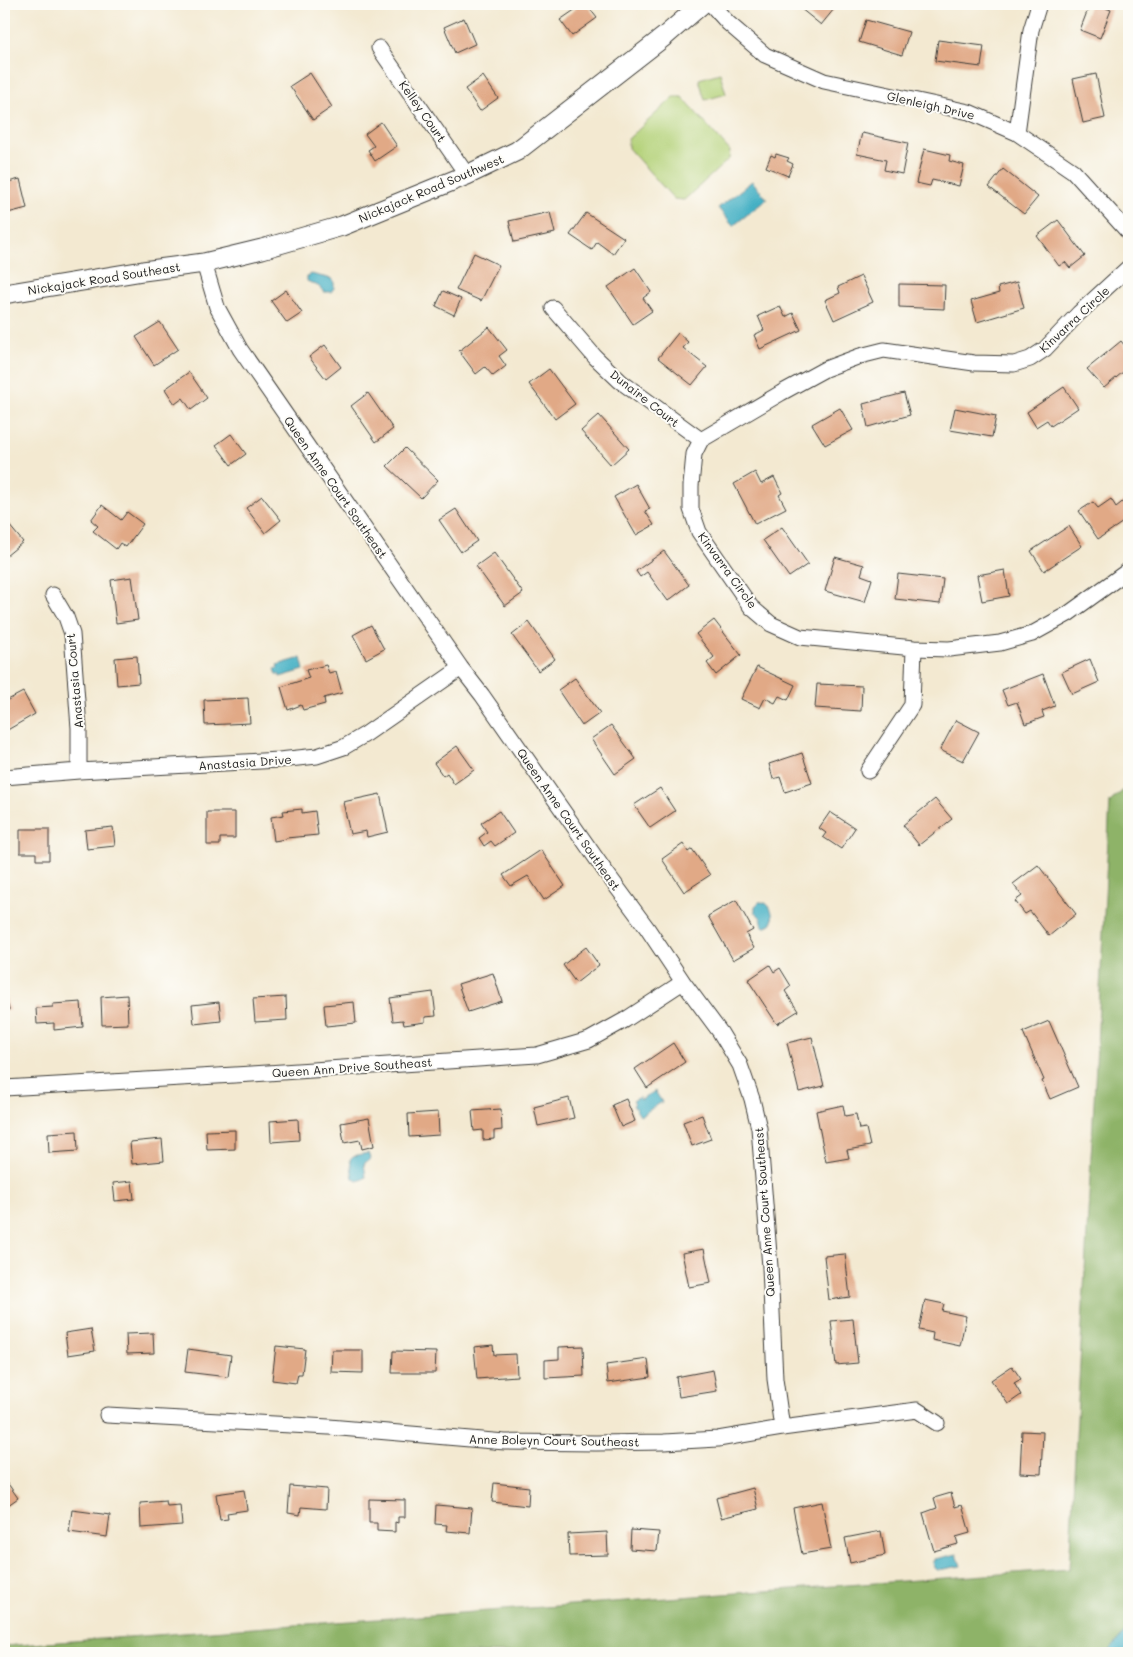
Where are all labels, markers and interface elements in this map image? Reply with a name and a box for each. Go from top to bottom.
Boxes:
street label: Kelley Court [396,77,450,145]
street label: Glenleigh Drive [886,87,976,123]
street label: Nickajack Road Southwest [356,150,506,226]
street label: Nickajack Road Southeast [26,258,182,298]
street label: Kinvarra Circle [1035,282,1113,356]
street label: Dunaire Court [607,366,683,430]
street label: Queen Anne Court Southeast [281,413,391,561]
street label: Kinvarra Circle [695,529,761,611]
street label: Anastasia Court [62,633,86,729]
street label: Queen Anne Court Southeast [514,745,624,893]
street label: Anastasia Drive [198,751,292,773]
street label: Queen Ann Drive Southeast [271,1053,433,1081]
street label: Queen Anne Court Southeast [750,1127,778,1297]
street label: Anne Boleyn Court Southeast [469,1431,639,1449]

